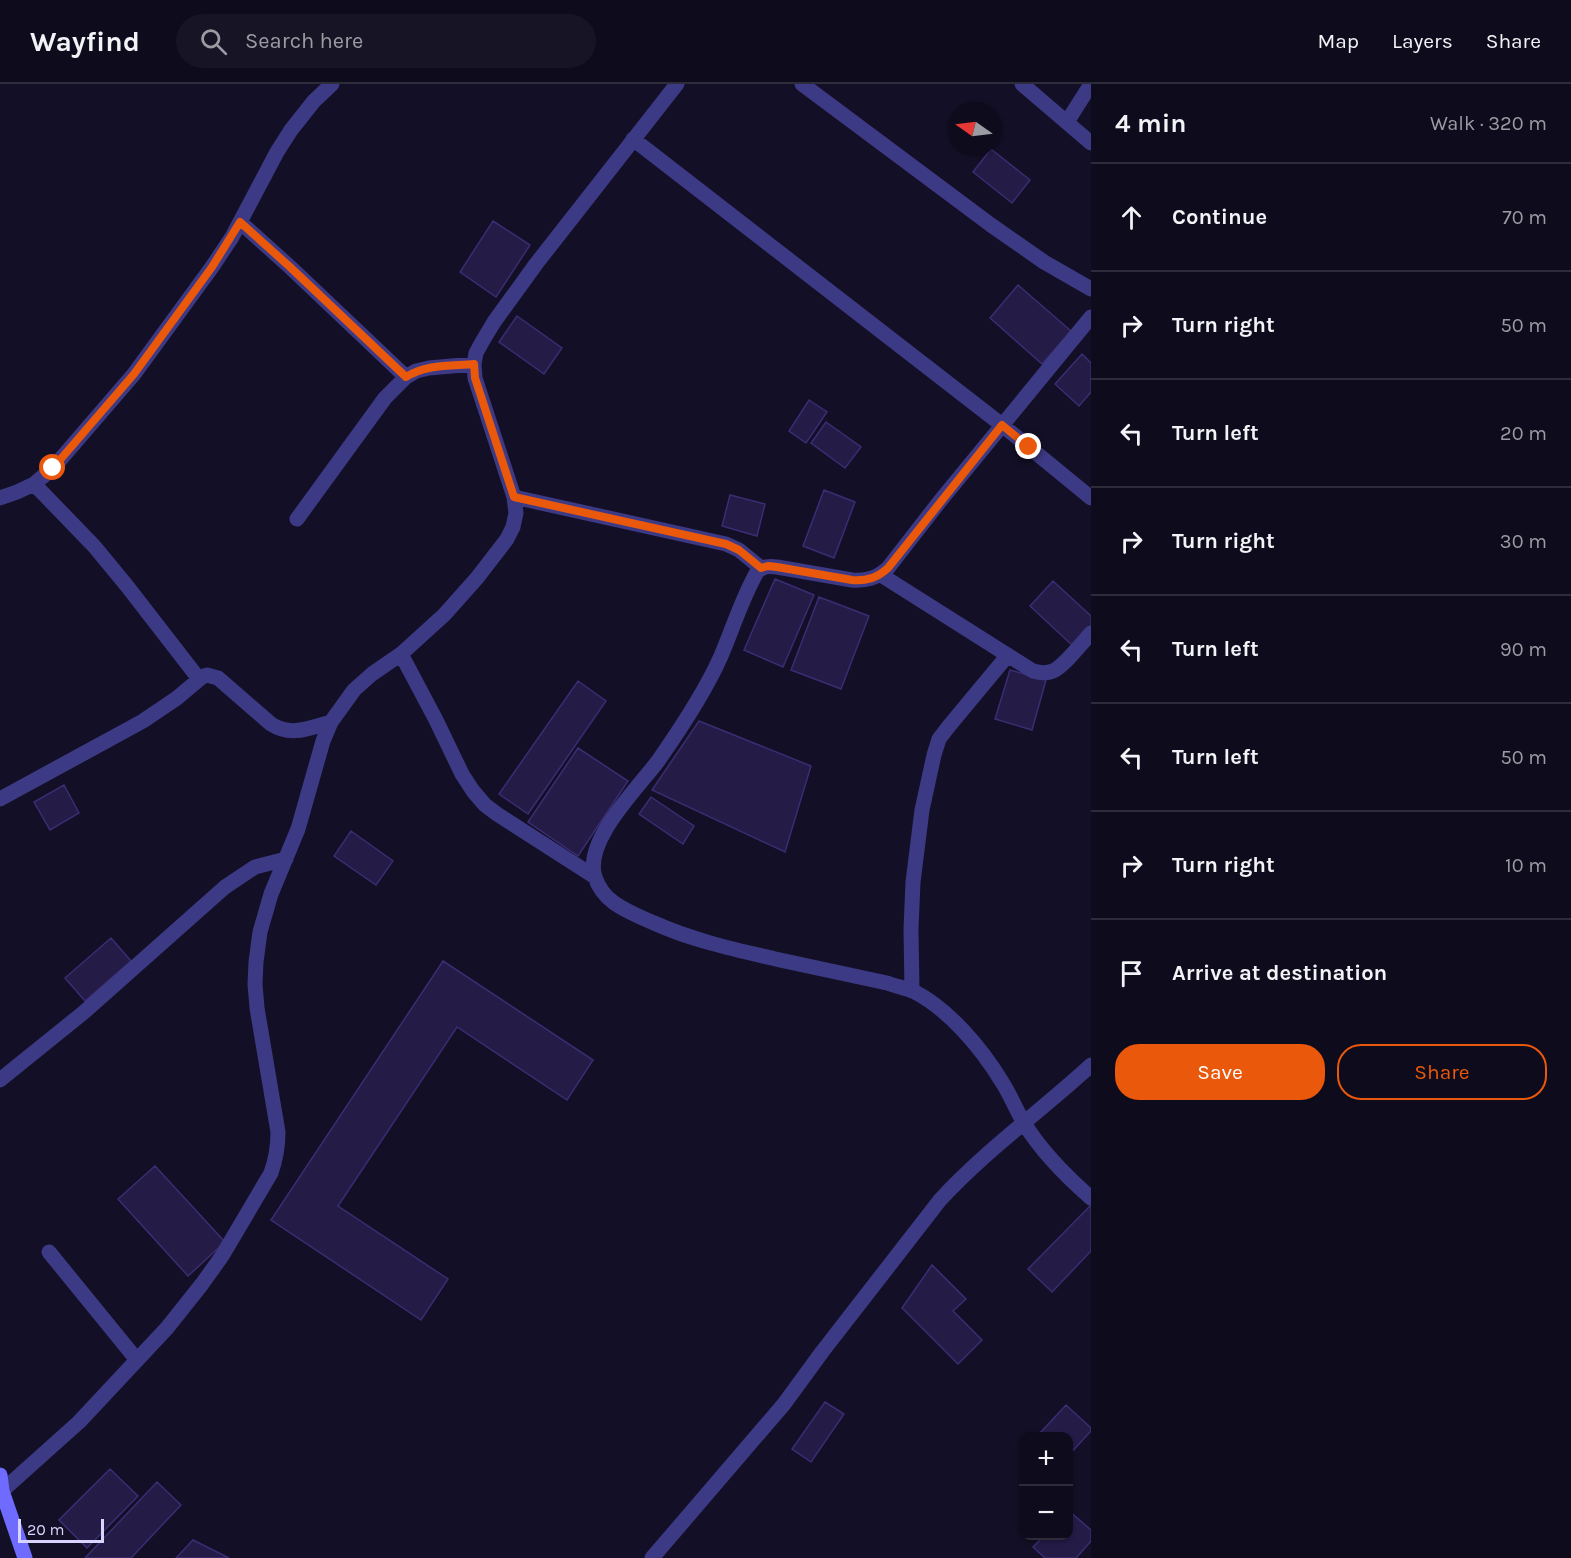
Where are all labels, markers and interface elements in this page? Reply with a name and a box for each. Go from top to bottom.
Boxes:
search box [176,14,596,68]
text: Wayfind [30,25,140,58]
icon: search [197,25,230,58]
text: Search here [245,28,363,54]
text: Map [1317,29,1359,53]
text: Layers [1392,29,1453,53]
text: Share [1486,29,1541,53]
north arrow [947,102,1001,156]
text: 4 min [1115,108,1186,139]
text: Walk · 320 m [1430,112,1547,135]
icon: ahead [1115,201,1148,234]
text: Continue [1172,204,1267,230]
text: 70 m [1502,206,1547,229]
icon: right [1115,309,1148,342]
text: Turn right [1172,312,1275,338]
text: 50 m [1500,314,1547,337]
icon: left [1115,417,1148,450]
text: Turn left [1172,420,1259,446]
text: 20 m [1500,422,1547,445]
route end [1015,433,1041,459]
route start [39,454,65,480]
icon: right [1115,525,1148,558]
text: Turn right [1172,528,1275,554]
text: 30 m [1500,530,1547,553]
icon: left [1115,633,1148,666]
text: Turn left [1172,636,1259,662]
text: 90 m [1500,638,1547,661]
icon: left [1115,741,1148,774]
text: Turn left [1172,744,1259,770]
text: 50 m [1500,746,1547,769]
icon: right [1115,849,1148,882]
text: Turn right [1172,852,1275,878]
text: 10 m [1505,854,1547,877]
icon: arrive [1115,957,1148,990]
text: Arrive at destination [1172,960,1387,986]
button: Save [1115,1044,1325,1100]
button: Share [1337,1044,1547,1100]
map controls [1019,1432,1073,1540]
button: + [1019,1432,1073,1486]
button: − [1019,1486,1073,1540]
scale bar [18,1516,104,1544]
text: 20 m [27,1520,65,1539]

